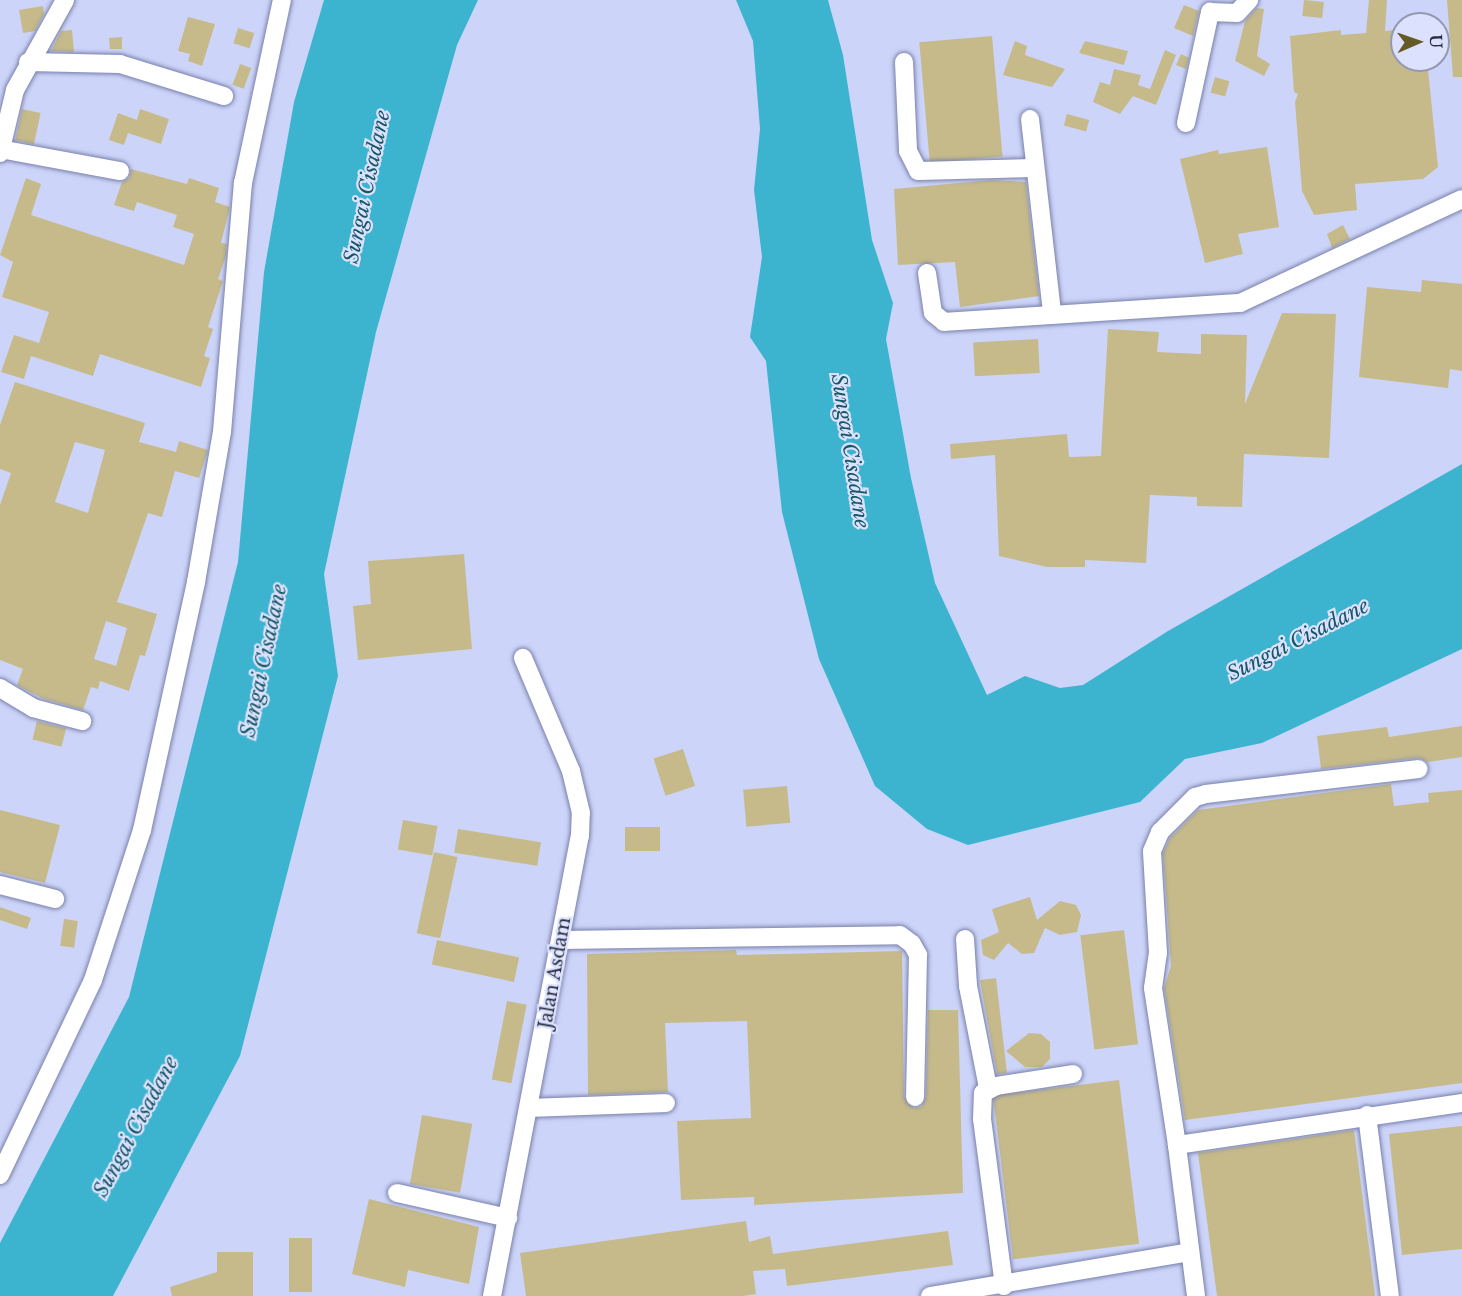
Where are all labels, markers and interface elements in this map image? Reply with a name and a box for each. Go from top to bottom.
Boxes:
north arrow [1390,12,1450,72]
text: U [1426,34,1446,49]
water label: Sungai Cisadane [339,108,395,266]
water label: Sungai Cisadane [826,372,874,530]
water label: Sungai Cisadane [236,582,292,740]
water label: Sungai Cisadane [1223,594,1373,686]
street label: Jalan Asdam [535,915,575,1031]
water label: Sungai Cisadane [89,1052,183,1202]

